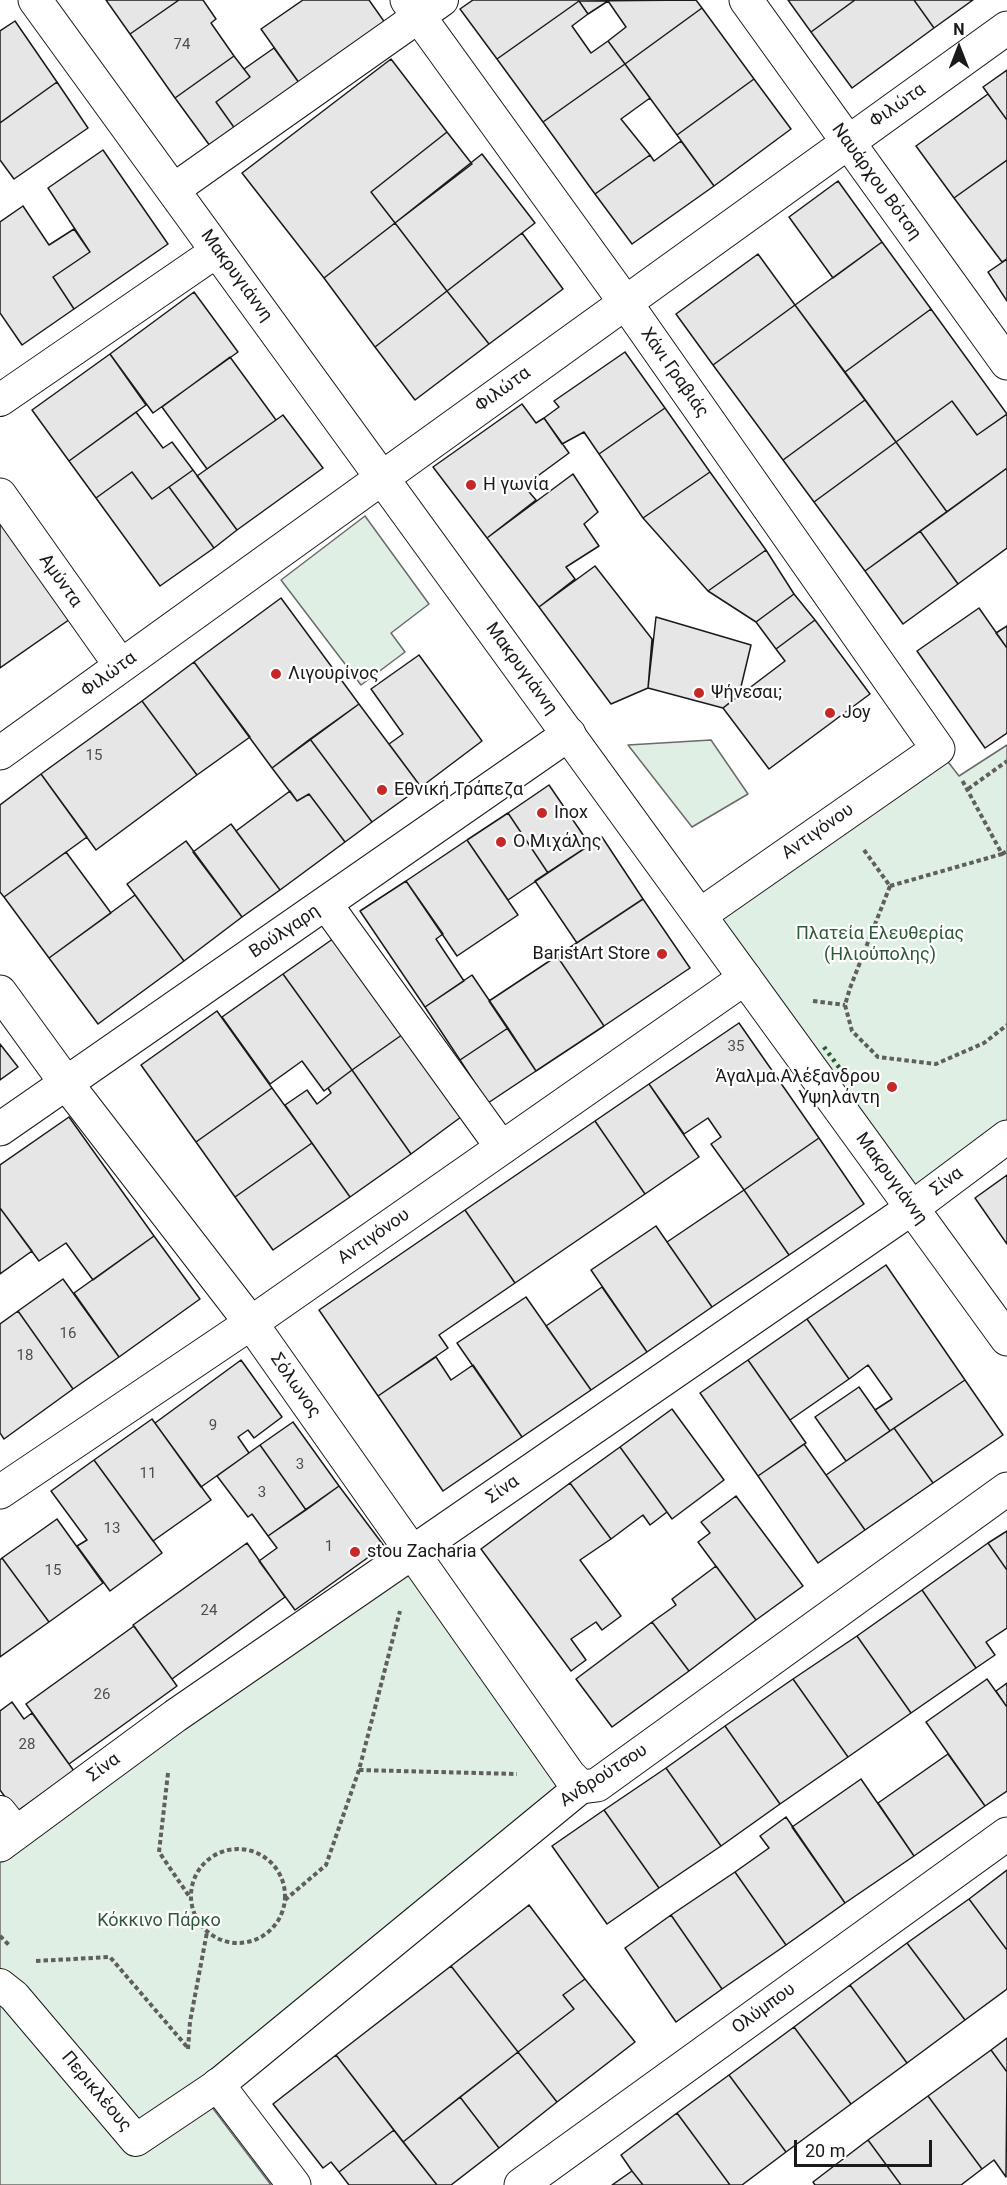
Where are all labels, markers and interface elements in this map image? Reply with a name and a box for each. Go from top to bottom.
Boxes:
north arrow [929,18,989,78]
text: N [953,20,965,39]
house number: 74 [174,36,190,54]
street label: Φιλώτα [866,79,930,133]
street label: Ναυάρχου Βότση [827,120,925,244]
street label: Μακρυγιάννη [195,226,277,326]
street label: Χάνι Γραβιάς [635,324,713,422]
street label: Φιλώτα [471,363,535,417]
place label: Η γωνία [483,474,549,496]
marker: Η γωνία [464,478,478,492]
street label: Αμύντα [34,550,86,612]
street label: Μακρυγιάννη [480,619,562,719]
street label: Φιλώτα [77,648,141,702]
place label: Λιγουρίνος [288,663,379,685]
marker: Λιγουρίνος [269,667,283,681]
place label: Ψήνεσαι; [711,682,782,704]
marker: Ψήνεσαι; [692,686,706,700]
place label: Joy [842,702,871,724]
marker: Joy [823,706,837,720]
house number: 15 [86,747,102,765]
place label: Εθνική Τράπεζα [394,779,523,801]
marker: Εθνική Τράπεζα [375,783,389,797]
street label: Αντιγόνου [778,799,858,865]
place label: Inox [554,802,588,824]
marker: Inox [535,806,549,820]
place label: Ο Μιχάλης [513,831,601,853]
marker: Ο Μιχάλης [494,835,508,849]
street label: Βούλγαρη [246,901,324,963]
park label: Πλατεία Ελευθερίας (Ηλιούπολης) [796,923,964,966]
place label: BaristArt Store [533,943,650,965]
marker: BaristArt Store [655,947,669,961]
house number: 35 [728,1038,744,1056]
place label: Άγαλμα Αλέξανδρου Υψηλάντη [715,1066,880,1108]
marker: Άγαλμα Αλέξανδρου Υψηλάντη [885,1080,899,1094]
street label: Μακρυγιάννη [850,1129,932,1229]
street label: Σίνα [927,1163,967,1201]
street label: Αντιγόνου [334,1204,414,1270]
house number: 16 [60,1325,76,1343]
house number: 18 [17,1347,33,1365]
street label: Σόλωνος [265,1350,325,1422]
house number: 9 [209,1417,217,1435]
house number: 3 [296,1456,304,1474]
house number: 11 [140,1465,156,1483]
street label: Σίνα [483,1471,523,1509]
house number: 3 [258,1484,266,1502]
house number: 13 [104,1520,120,1538]
house number: 1 [325,1538,333,1556]
place label: stou Zacharia [367,1541,477,1563]
marker: stou Zacharia [348,1545,362,1559]
house number: 15 [45,1562,61,1580]
house number: 24 [201,1602,217,1620]
house number: 26 [94,1686,110,1704]
house number: 28 [19,1736,35,1754]
street label: Ανδρούτσου [556,1740,652,1812]
street label: Σίνα [84,1749,124,1787]
park label: Κόκκινο Πάρκο [97,1910,221,1932]
street label: Ολύμπου [728,1979,800,2039]
street label: Περικλέους [56,2047,136,2137]
scale bar [797,2128,935,2166]
text: 20 m [805,2140,845,2161]

